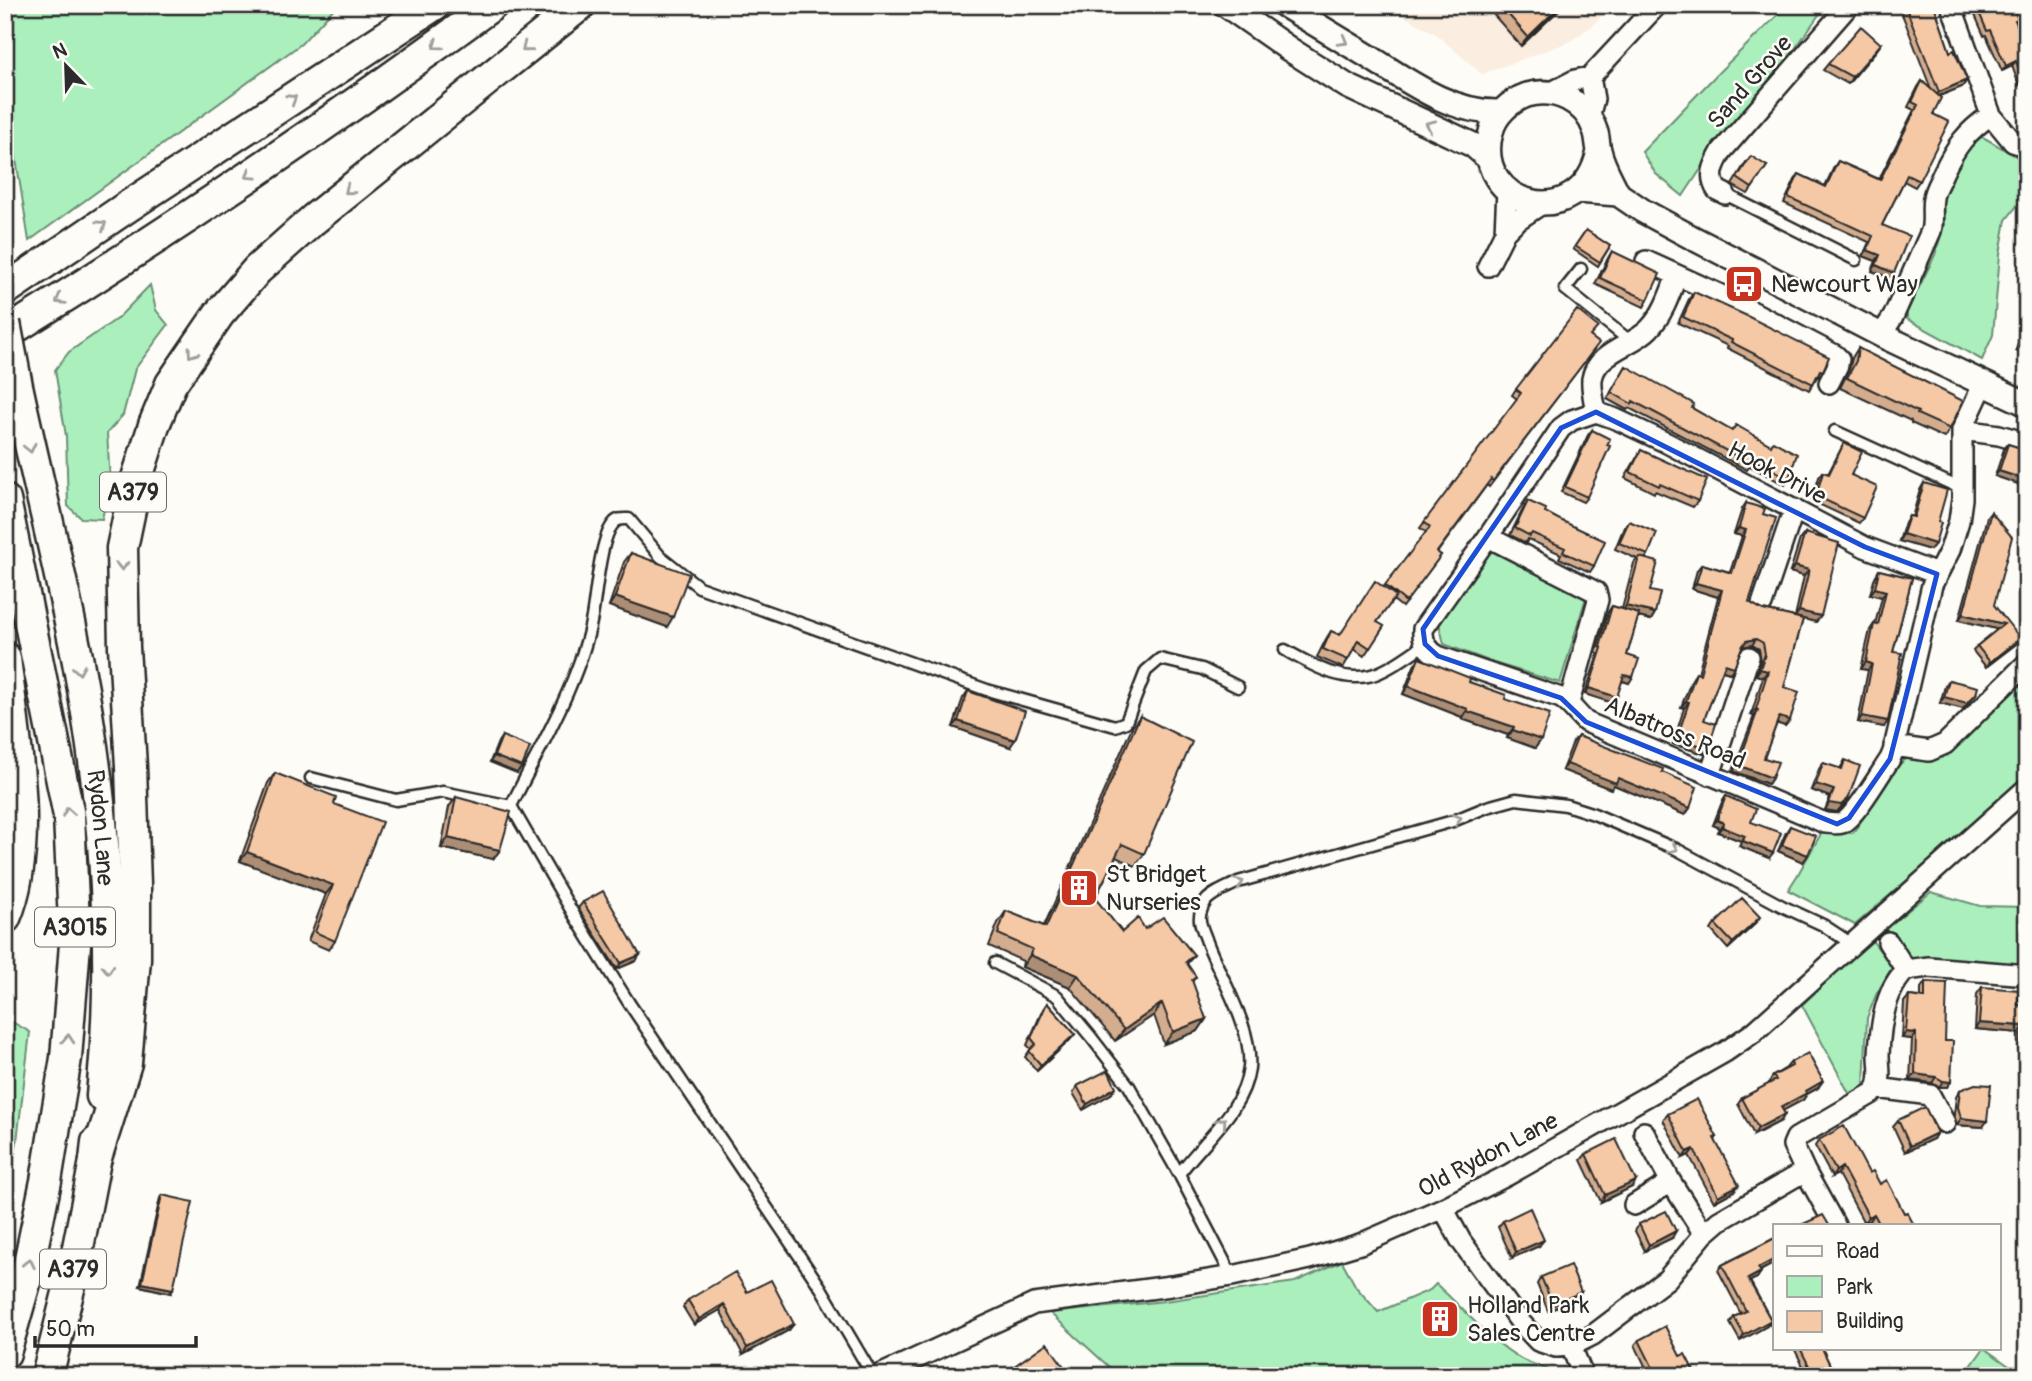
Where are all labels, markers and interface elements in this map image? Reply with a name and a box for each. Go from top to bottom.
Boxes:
street label: Sand Grove [1701,29,1799,135]
north arrow [32,32,102,102]
one-way arrow [1335,32,1348,45]
one-way arrow [432,37,445,50]
text: N [49,38,70,65]
one-way arrow [522,40,535,52]
one-way arrow [284,95,297,107]
one-way arrow [1425,120,1437,134]
one-way arrow [245,167,258,180]
one-way arrow [344,182,357,194]
one-way arrow [94,220,107,233]
bus stop icon: Newcourt Way [1723,263,1765,305]
place label: Newcourt Way [1771,270,1918,299]
one-way arrow [55,292,68,305]
one-way arrow [188,345,200,358]
street label: Hook Drive [1723,435,1831,511]
one-way arrow [22,442,37,454]
road number: A379 [100,472,166,512]
one-way arrow [114,562,130,572]
one-way arrow [71,664,86,676]
street label: Albatross Road [1600,690,1750,776]
street label: Rydon Lane [81,768,120,887]
one-way arrow [61,806,76,818]
one-way arrow [1451,813,1463,827]
one-way arrow [1665,840,1678,854]
place label: St Bridget Nurseries [1106,860,1207,917]
building icon: St Bridget Nurseries [1058,867,1100,909]
one-way arrow [1232,877,1245,891]
road number: A3015 [35,908,115,946]
one-way arrow [100,964,115,975]
one-way arrow [60,1033,75,1044]
street label: Old Rydon Lane [1413,1106,1563,1204]
one-way arrow [1214,1117,1227,1130]
legend [1773,1224,2000,1350]
text: Road [1836,1238,1880,1265]
road number: A379 [40,1250,106,1288]
one-way arrow [20,1257,35,1269]
text: Park [1836,1274,1873,1301]
place label: Holland Park Sales Centre [1467,1291,1595,1348]
building icon: Holland Park Sales Centre [1419,1298,1461,1340]
scale bar [35,1304,196,1348]
text: Building [1836,1308,1903,1335]
text: 50 m [46,1316,95,1343]

